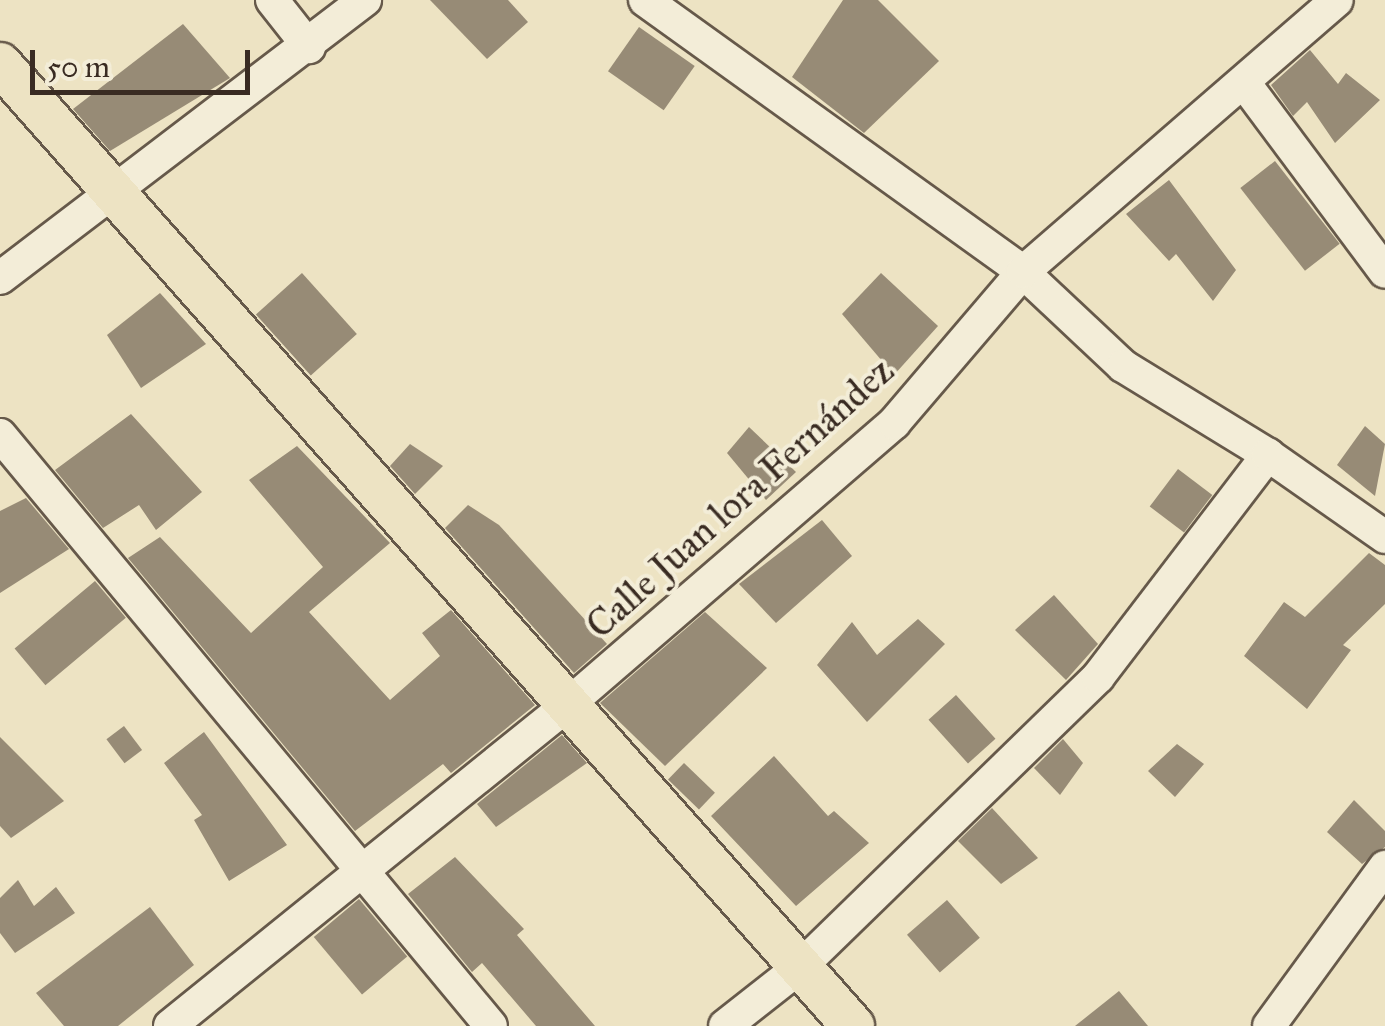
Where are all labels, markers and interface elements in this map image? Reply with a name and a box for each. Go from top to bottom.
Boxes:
scale bar [35,30,255,92]
text: 50 m [47,49,110,85]
street label: Calle Juan lora Fernández [577,348,903,648]

